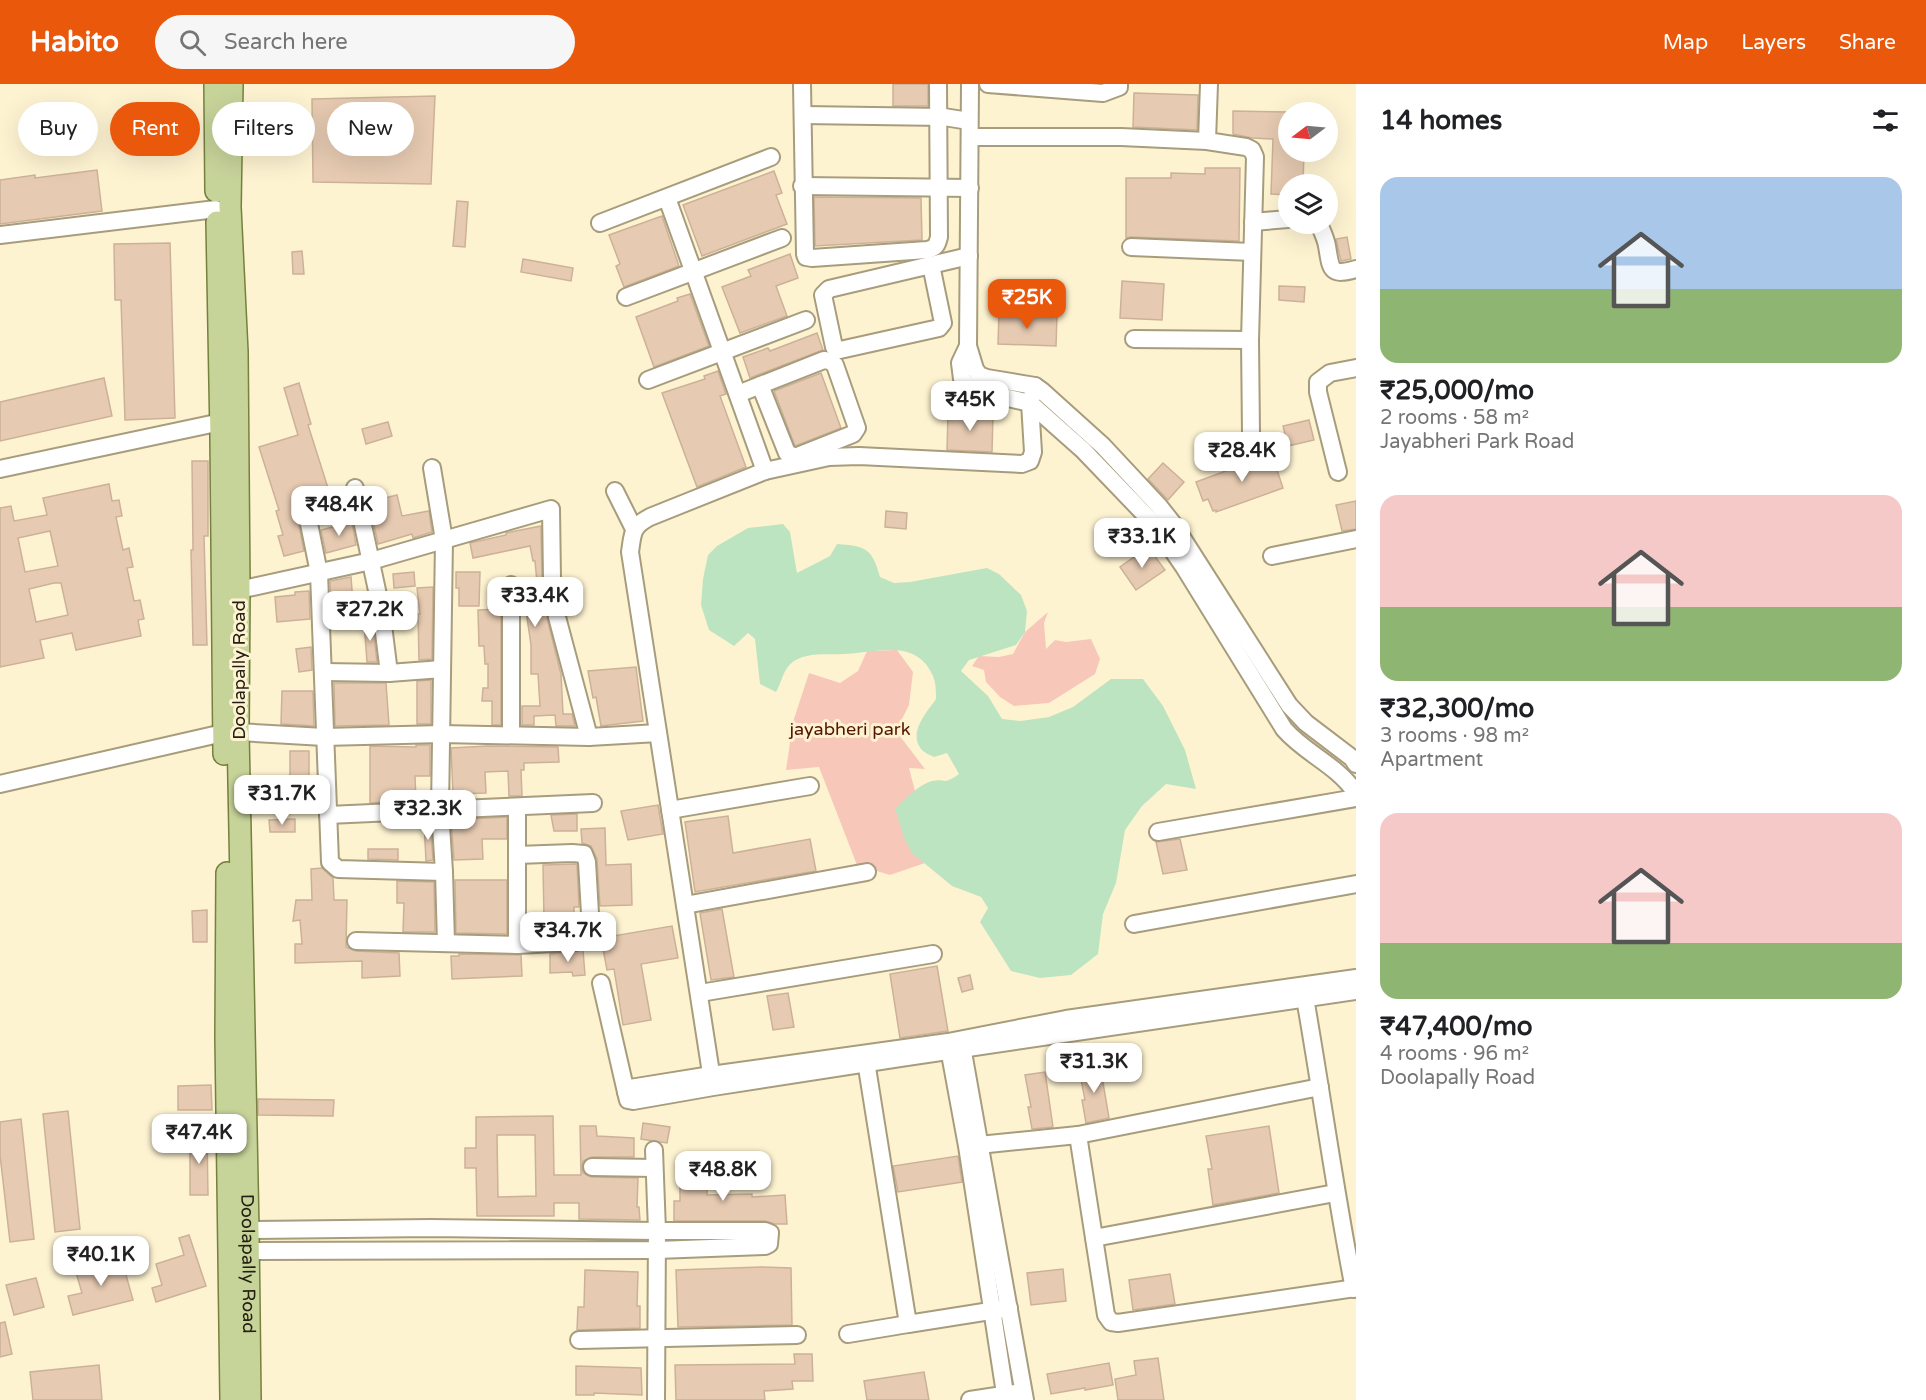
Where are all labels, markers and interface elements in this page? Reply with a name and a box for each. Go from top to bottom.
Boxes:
search box [155,15,575,69]
text: Habito [30,25,119,59]
icon: search [176,26,209,59]
text: Search here [224,29,348,55]
text: Map [1663,30,1708,55]
text: Layers [1741,30,1806,55]
text: Share [1839,30,1896,55]
chip: Buy [18,102,98,156]
chip: Rent [110,102,200,156]
chip: Filters [212,102,315,156]
chip: New [327,102,414,156]
north arrow [1278,102,1338,162]
map controls [1278,102,1338,234]
icon: filters [1869,104,1902,137]
text: 14 homes [1380,105,1502,136]
button: layers [1278,174,1338,234]
icon: home [1587,216,1695,324]
pin: ₹25K [991,279,1063,330]
text: ₹25K [1002,286,1052,310]
text: ₹25,000/mo [1380,375,1534,406]
pin: ₹45K [934,381,1006,432]
text: ₹45K [945,388,995,412]
text: 2 rooms · 58 m² [1380,406,1529,430]
text: Jayabheri Park Road [1380,430,1574,454]
pin: ₹28.4K [1193,432,1291,483]
text: ₹28.4K [1208,439,1276,463]
pin: ₹48.4K [290,486,388,537]
text: ₹48.4K [305,493,373,517]
pin: ₹33.1K [1093,518,1191,569]
text: ₹33.1K [1108,525,1176,549]
icon: home [1587,534,1695,642]
pin: ₹33.4K [486,577,584,628]
text: ₹33.4K [501,584,569,608]
pin: ₹27.2K [321,591,419,642]
text: ₹27.2K [337,598,403,622]
street label: Doolapally Road [228,600,250,740]
text: ₹32,300/mo [1380,693,1534,724]
park label: jayabheri park [789,718,911,740]
text: 3 rooms · 98 m² [1380,724,1529,748]
text: Apartment [1380,748,1483,772]
pin: ₹31.7K [233,775,331,826]
text: ₹31.7K [248,782,316,806]
pin: ₹32.3K [379,790,477,841]
text: ₹32.3K [394,797,462,821]
icon: home [1587,852,1695,960]
pin: ₹34.7K [519,912,617,963]
text: ₹34.7K [534,919,602,943]
text: ₹47,400/mo [1380,1011,1533,1042]
text: 4 rooms · 96 m² [1380,1042,1529,1066]
pin: ₹31.3K [1045,1043,1143,1094]
text: ₹31.3K [1060,1050,1128,1074]
text: Doolapally Road [1380,1066,1535,1090]
pin: ₹47.4K [150,1114,248,1165]
text: ₹47.4K [166,1121,232,1145]
pin: ₹48.8K [674,1151,772,1202]
text: ₹48.8K [689,1158,757,1182]
street label: Doolapally Road [236,1194,260,1334]
pin: ₹40.1K [52,1236,150,1287]
text: ₹40.1K [67,1243,135,1267]

